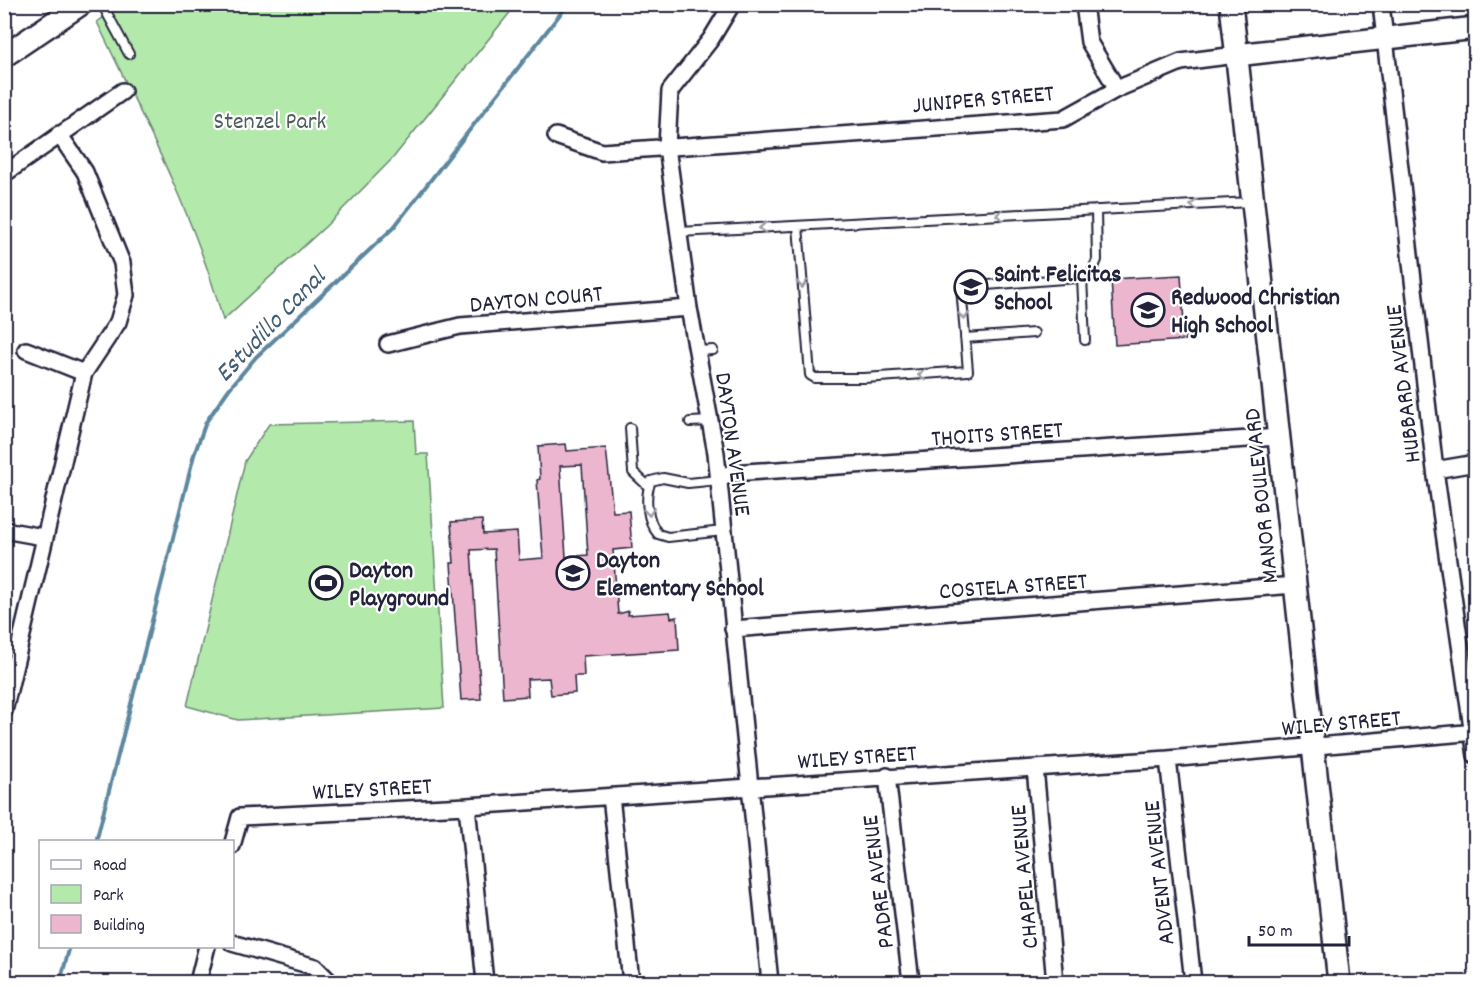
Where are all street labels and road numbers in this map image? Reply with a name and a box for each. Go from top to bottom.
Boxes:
street label: JUNIPER STREET [911,78,1056,124]
street label: DAYTON COURT [468,278,605,324]
street label: HUBBARD AVENUE [1378,302,1432,465]
street label: DAYTON AVENUE [704,370,758,519]
street label: MANOR BOULEVARD [1237,406,1289,585]
street label: THOITS STREET [930,414,1065,458]
street label: COSTELA STREET [938,566,1089,610]
street label: WILEY STREET [1280,703,1403,747]
street label: WILEY STREET [796,738,918,780]
street label: WILEY STREET [312,771,433,811]
street label: ADVENT AVENUE [1137,799,1185,946]
street label: CHAPEL AVENUE [1003,803,1049,950]
street label: PADRE AVENUE [855,813,905,950]

